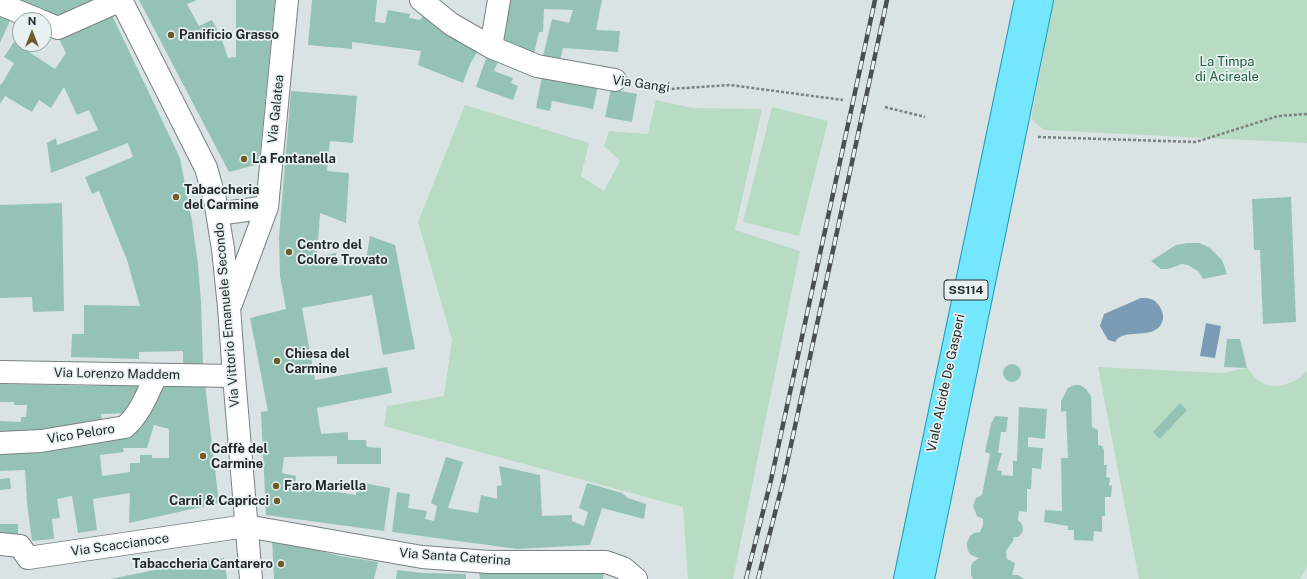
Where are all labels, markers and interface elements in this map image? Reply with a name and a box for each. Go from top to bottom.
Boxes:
north arrow [12,12,52,52]
text: N [28,15,36,27]
place label: Panificio Grasso [179,27,279,43]
marker: Panificio Grasso [166,30,176,40]
park label: La Timpa di Acireale [1195,54,1259,85]
street label: Via Gangi [611,72,671,96]
street label: Via Galatea [265,74,287,144]
place label: La Fontanella [252,151,336,167]
marker: La Fontanella [239,154,249,164]
place label: Tabaccheria del Carmine [184,182,259,213]
marker: Tabaccheria del Carmine [171,192,181,202]
street label: Via Vittorio Emanuele Secondo [211,222,243,408]
place label: Centro del Colore Trovato [297,237,388,268]
marker: Centro del Colore Trovato [284,247,294,257]
road number: SS114 [944,280,988,300]
street label: Viale Alcide De Gasperi [924,313,968,453]
place label: Chiesa del Carmine [285,346,350,377]
marker: Chiesa del Carmine [272,356,282,366]
street label: Via Lorenzo Maddem [54,365,180,383]
street label: Vico Peloro [46,421,116,447]
place label: Caffè del Carmine [211,441,268,472]
marker: Caffè del Carmine [198,451,208,461]
place label: Faro Mariella [284,478,366,494]
marker: Faro Mariella [271,481,281,491]
place label: Carni & Capricci [169,493,269,509]
marker: Carni & Capricci [272,496,282,506]
street label: Via Scaccianoce [70,530,170,560]
street label: Via Santa Caterina [399,545,511,569]
place label: Tabaccheria Cantarero [132,556,273,572]
marker: Tabaccheria Cantarero [276,559,286,569]

